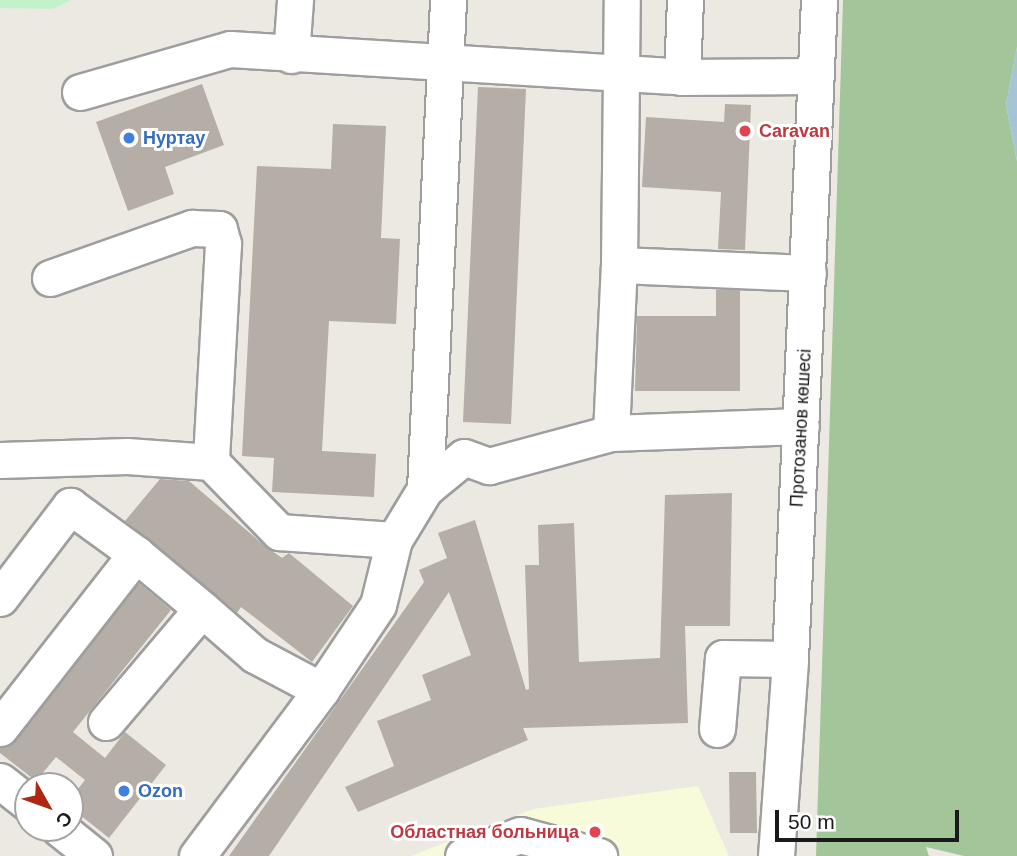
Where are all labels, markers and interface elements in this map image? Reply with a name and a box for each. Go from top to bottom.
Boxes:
place label: Caravan [759,120,830,142]
marker: Caravan [737,123,753,139]
place label: Нуртау [143,127,205,149]
marker: Нуртау [121,130,137,146]
street label: Протозанов көшесі [786,348,816,508]
north arrow [14,772,84,842]
place label: Ozon [138,780,183,802]
marker: Ozon [116,783,132,799]
scale bar [779,796,963,840]
text: С [51,808,76,832]
text: 50 m [788,810,835,833]
place label: Областная больница [390,821,579,843]
marker: Областная больница [585,822,605,842]

